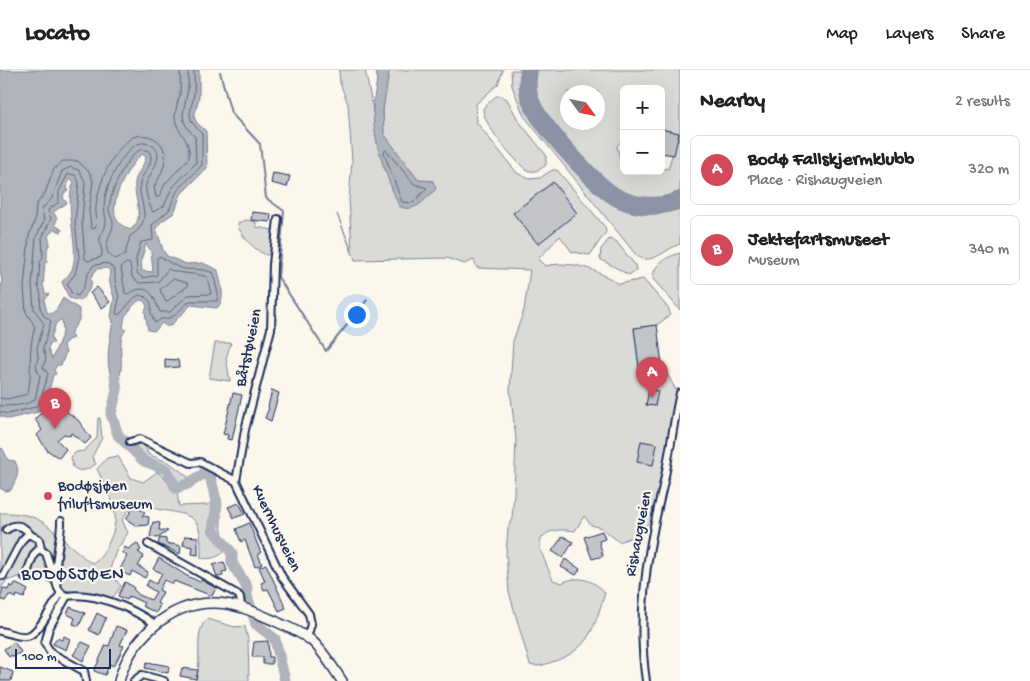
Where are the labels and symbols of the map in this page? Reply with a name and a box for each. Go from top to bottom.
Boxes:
north arrow [560,85,605,130]
your location [344,302,370,328]
street label: Båtstøveien [232,307,268,390]
pin: A [636,357,668,398]
pin: B [39,388,71,429]
place label: Bodøsjøen friluftsmuseum [57,478,153,515]
street label: Kvernhusveien [246,483,304,576]
street label: Rishaugveien [622,489,658,578]
marker: Bodøsjøen friluftsmuseum [42,490,54,502]
district label: BODØSJØEN [20,565,125,586]
scale bar [15,646,111,669]

